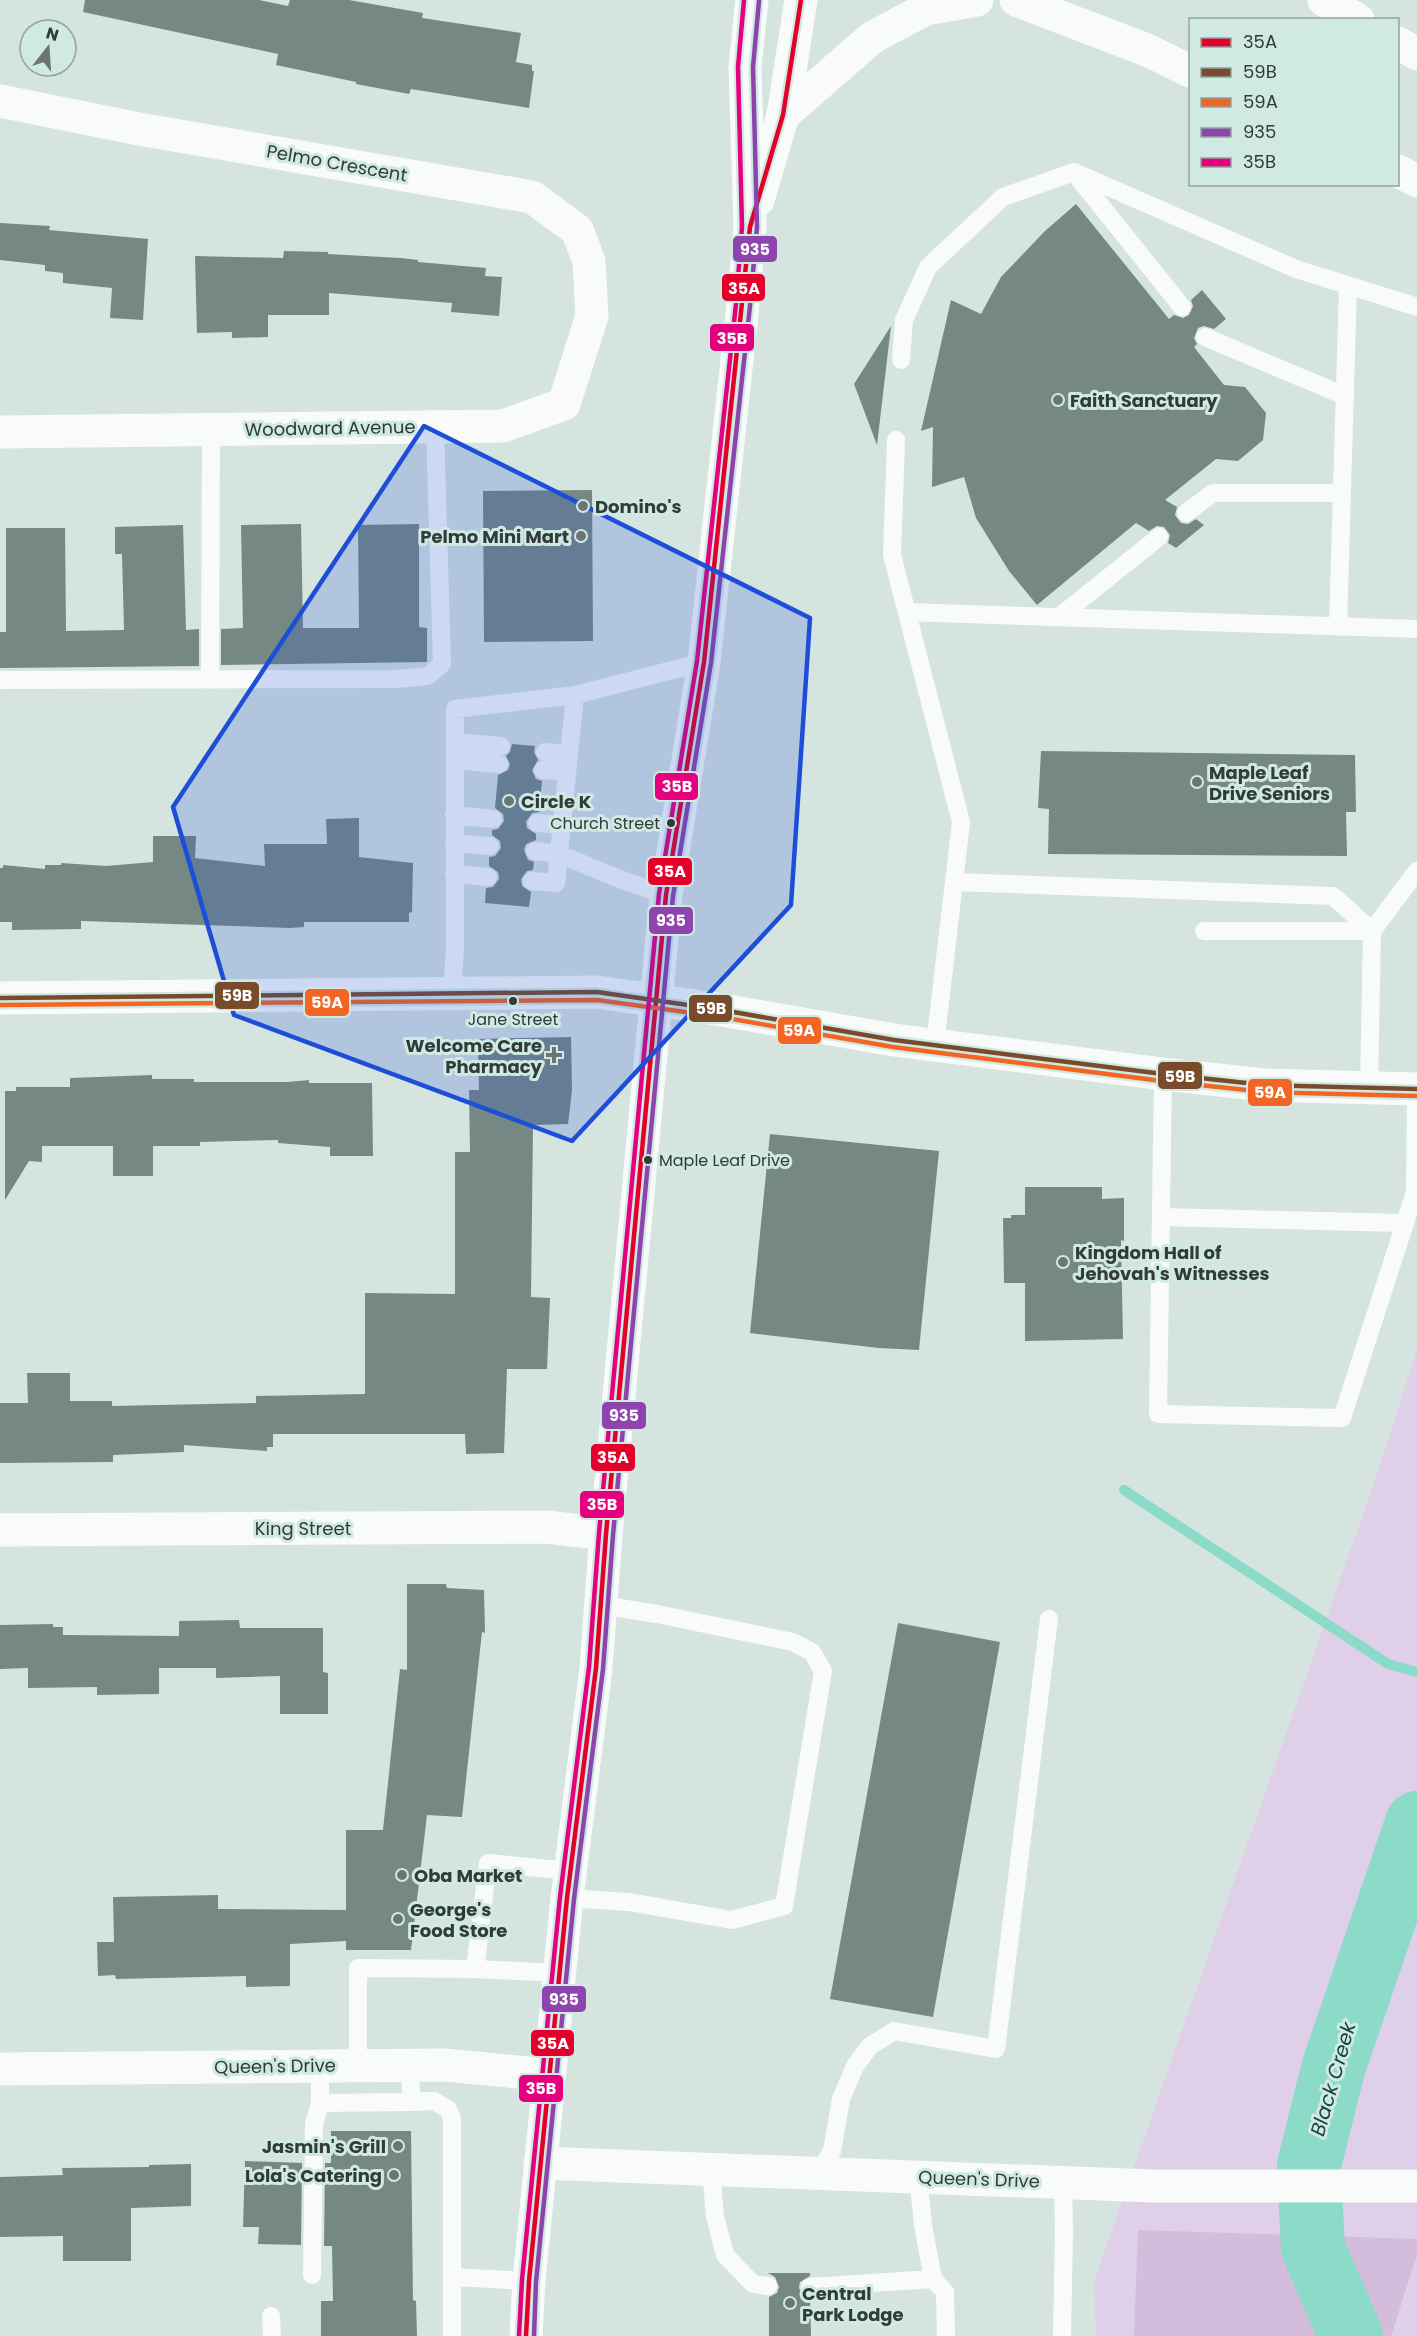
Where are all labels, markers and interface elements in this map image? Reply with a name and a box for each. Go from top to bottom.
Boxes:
north arrow [18,18,78,78]
legend [1189,18,1399,186]
text: N [43,21,61,47]
text: 35A [1243,29,1277,54]
text: 59B [1243,59,1277,84]
text: 59A [1243,89,1278,114]
text: 935 [1243,119,1276,144]
street label: Pelmo Crescent [265,138,409,188]
text: 35B [1243,149,1276,174]
line badge: 935 [732,235,778,263]
text: 935 [740,238,770,261]
line badge: 35A [721,273,766,302]
text: 35A [728,277,760,300]
line badge: 35B [709,323,755,352]
text: 35B [717,327,747,350]
place label: Faith Sanctuary [1070,388,1218,413]
marker: Faith Sanctuary [1051,393,1065,407]
street label: Woodward Avenue [244,414,416,442]
place label: Domino's [595,494,682,519]
marker: Domino's [576,499,590,513]
place label: Pelmo Mini Mart [420,524,569,549]
marker: Pelmo Mini Mart [574,529,588,543]
place label: Maple Leaf Drive Seniors [1209,760,1330,806]
line badge: 35B [654,772,699,801]
text: 35B [662,775,692,798]
marker: Maple Leaf Drive Seniors [1190,775,1204,789]
place label: Circle K [521,789,592,814]
marker: Circle K [502,794,516,808]
place label: Church Street [550,812,660,835]
marker: Church Street [665,817,677,829]
line badge: 35A [647,857,693,886]
text: 35A [654,860,686,883]
line badge: 935 [648,906,694,935]
text: 935 [656,909,686,932]
line badge: 59B [214,981,260,1010]
text: 59B [222,984,252,1007]
line badge: 59A [304,988,350,1017]
text: 59A [311,991,343,1014]
line badge: 59B [688,994,733,1023]
marker: Jane Street [507,995,519,1007]
text: 59B [696,997,726,1020]
place label: Jane Street [468,1008,558,1031]
line badge: 59A [777,1016,822,1045]
text: 59A [783,1019,815,1042]
place label: Welcome Care Pharmacy [406,1033,543,1079]
marker: Welcome Care Pharmacy [547,1048,561,1062]
line badge: 59B [1157,1061,1203,1090]
text: 59B [1165,1065,1195,1088]
line badge: 59A [1247,1078,1293,1107]
text: 59A [1254,1081,1286,1104]
place label: Maple Leaf Drive [659,1149,790,1172]
marker: Maple Leaf Drive [642,1154,654,1166]
place label: Kingdom Hall of Jehovah's Witnesses [1075,1240,1270,1286]
marker: Kingdom Hall of Jehovah's Witnesses [1056,1255,1070,1269]
line badge: 935 [601,1401,647,1430]
text: 935 [609,1404,639,1427]
line badge: 35A [590,1443,636,1472]
text: 35A [597,1446,629,1469]
line badge: 35B [579,1490,625,1519]
text: 35B [587,1493,617,1516]
street label: King Street [255,1516,351,1541]
place label: Oba Market [414,1863,522,1888]
marker: Oba Market [395,1868,409,1882]
place label: George's Food Store [410,1897,507,1943]
marker: George's Food Store [391,1912,405,1926]
line badge: 935 [541,1985,587,2013]
text: 935 [549,1988,579,2011]
water label: Black Creek [1303,2017,1363,2139]
line badge: 35A [530,2029,575,2057]
text: 35A [537,2032,569,2055]
street label: Queen's Drive [214,2052,336,2080]
line badge: 35B [518,2074,564,2103]
text: 35B [526,2077,556,2100]
place label: Jasmin's Grill [262,2134,386,2159]
marker: Jasmin's Grill [391,2139,405,2153]
place label: Lola's Catering [245,2163,382,2188]
street label: Queen's Drive [918,2164,1040,2194]
marker: Lola's Catering [387,2168,401,2182]
place label: Central Park Lodge [802,2281,904,2327]
marker: Central Park Lodge [783,2296,797,2310]

